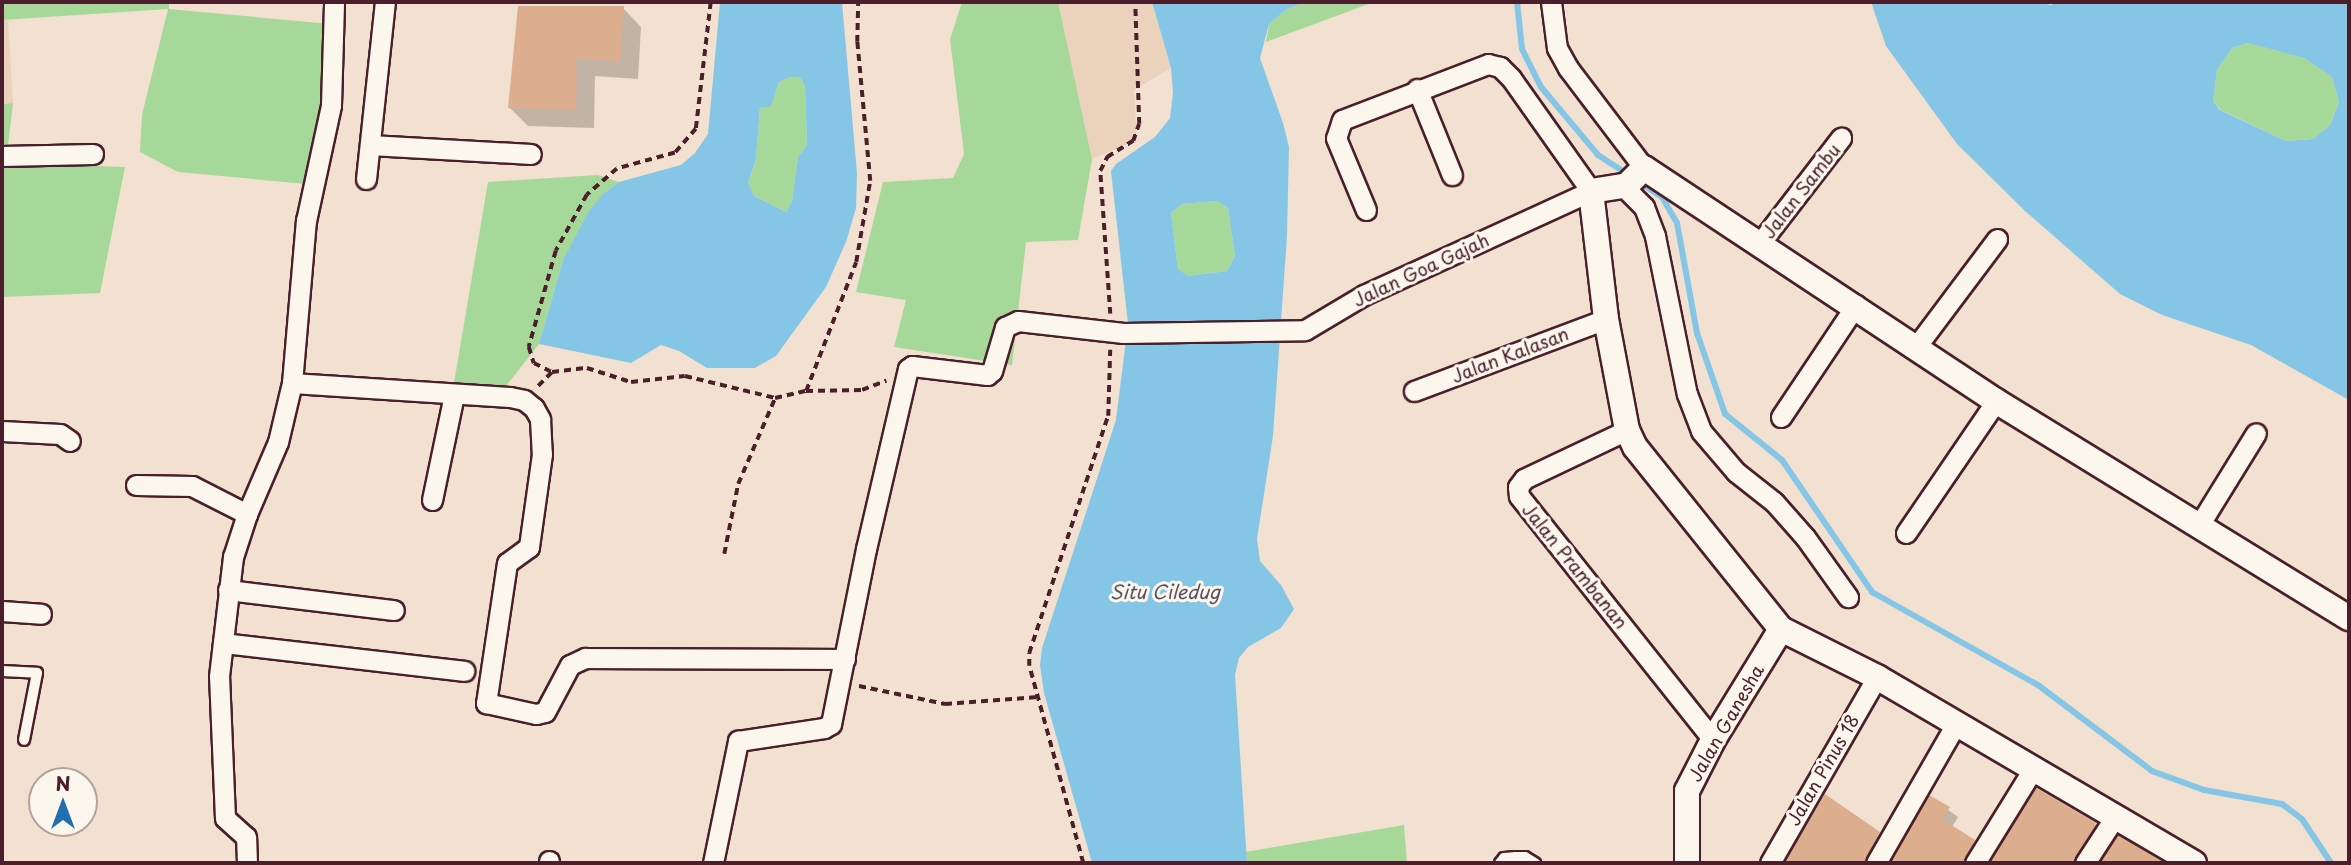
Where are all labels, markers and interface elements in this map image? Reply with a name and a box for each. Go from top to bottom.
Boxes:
street label: Jalan Sambu [1757,139,1845,243]
street label: Jalan Goa Gajah [1349,229,1493,311]
street label: Jalan Kalasan [1448,322,1572,388]
street label: Jalan Prambanan [1518,499,1632,633]
water label: Situ Ciledug [1109,581,1221,603]
street label: Jalan Ganesha [1684,660,1768,786]
street label: Jalan Pinus 18 [1783,711,1863,829]
north arrow [28,767,98,837]
text: N [55,769,71,797]

